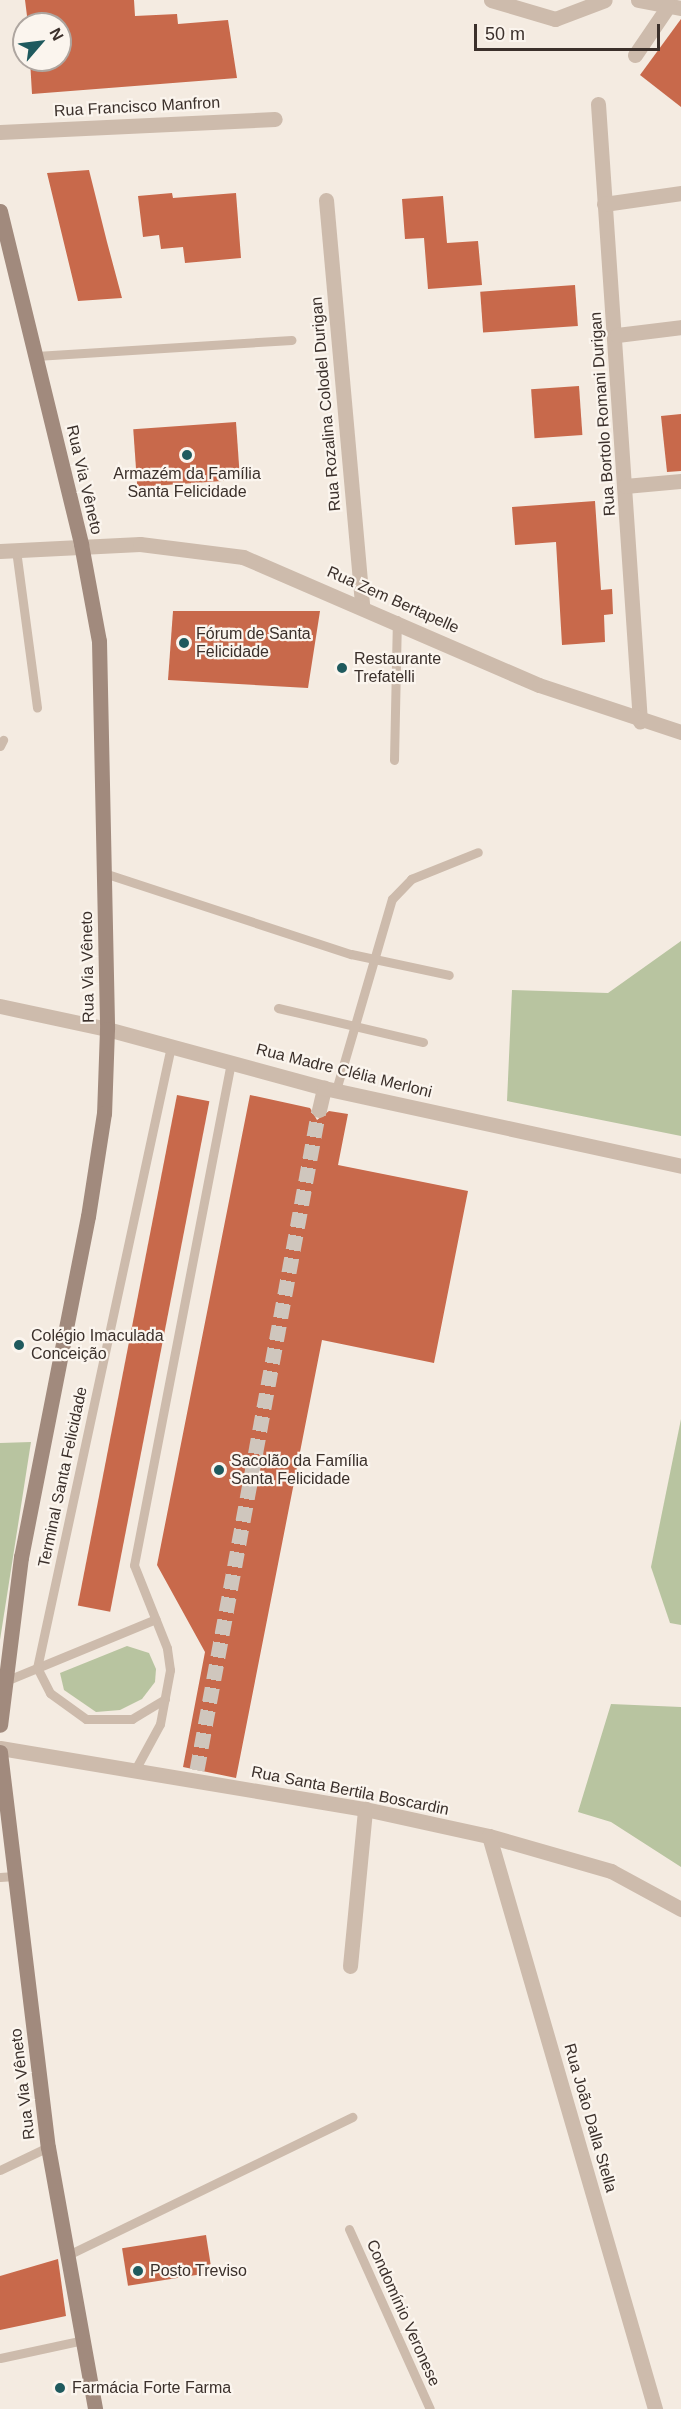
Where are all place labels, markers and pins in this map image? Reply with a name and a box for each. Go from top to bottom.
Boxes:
marker: Armazém da Família Santa Felicidade [180,448,194,462]
place label: Armazém da Família Santa Felicidade [113,464,261,502]
place label: Fórum de Santa Felicidade [196,624,311,662]
marker: Fórum de Santa Felicidade [177,636,191,650]
place label: Restaurante Trefatelli [354,649,441,687]
marker: Restaurante Trefatelli [335,661,349,675]
place label: Colégio Imaculada Conceição [31,1326,164,1364]
marker: Colégio Imaculada Conceição [12,1338,26,1352]
place label: Sacolão da Família Santa Felicidade [231,1451,368,1489]
marker: Sacolão da Família Santa Felicidade [212,1463,226,1477]
place label: Posto Treviso [150,2261,247,2281]
marker: Posto Treviso [131,2264,145,2278]
place label: Farmácia Forte Farma [72,2378,231,2398]
marker: Farmácia Forte Farma [53,2381,67,2395]

